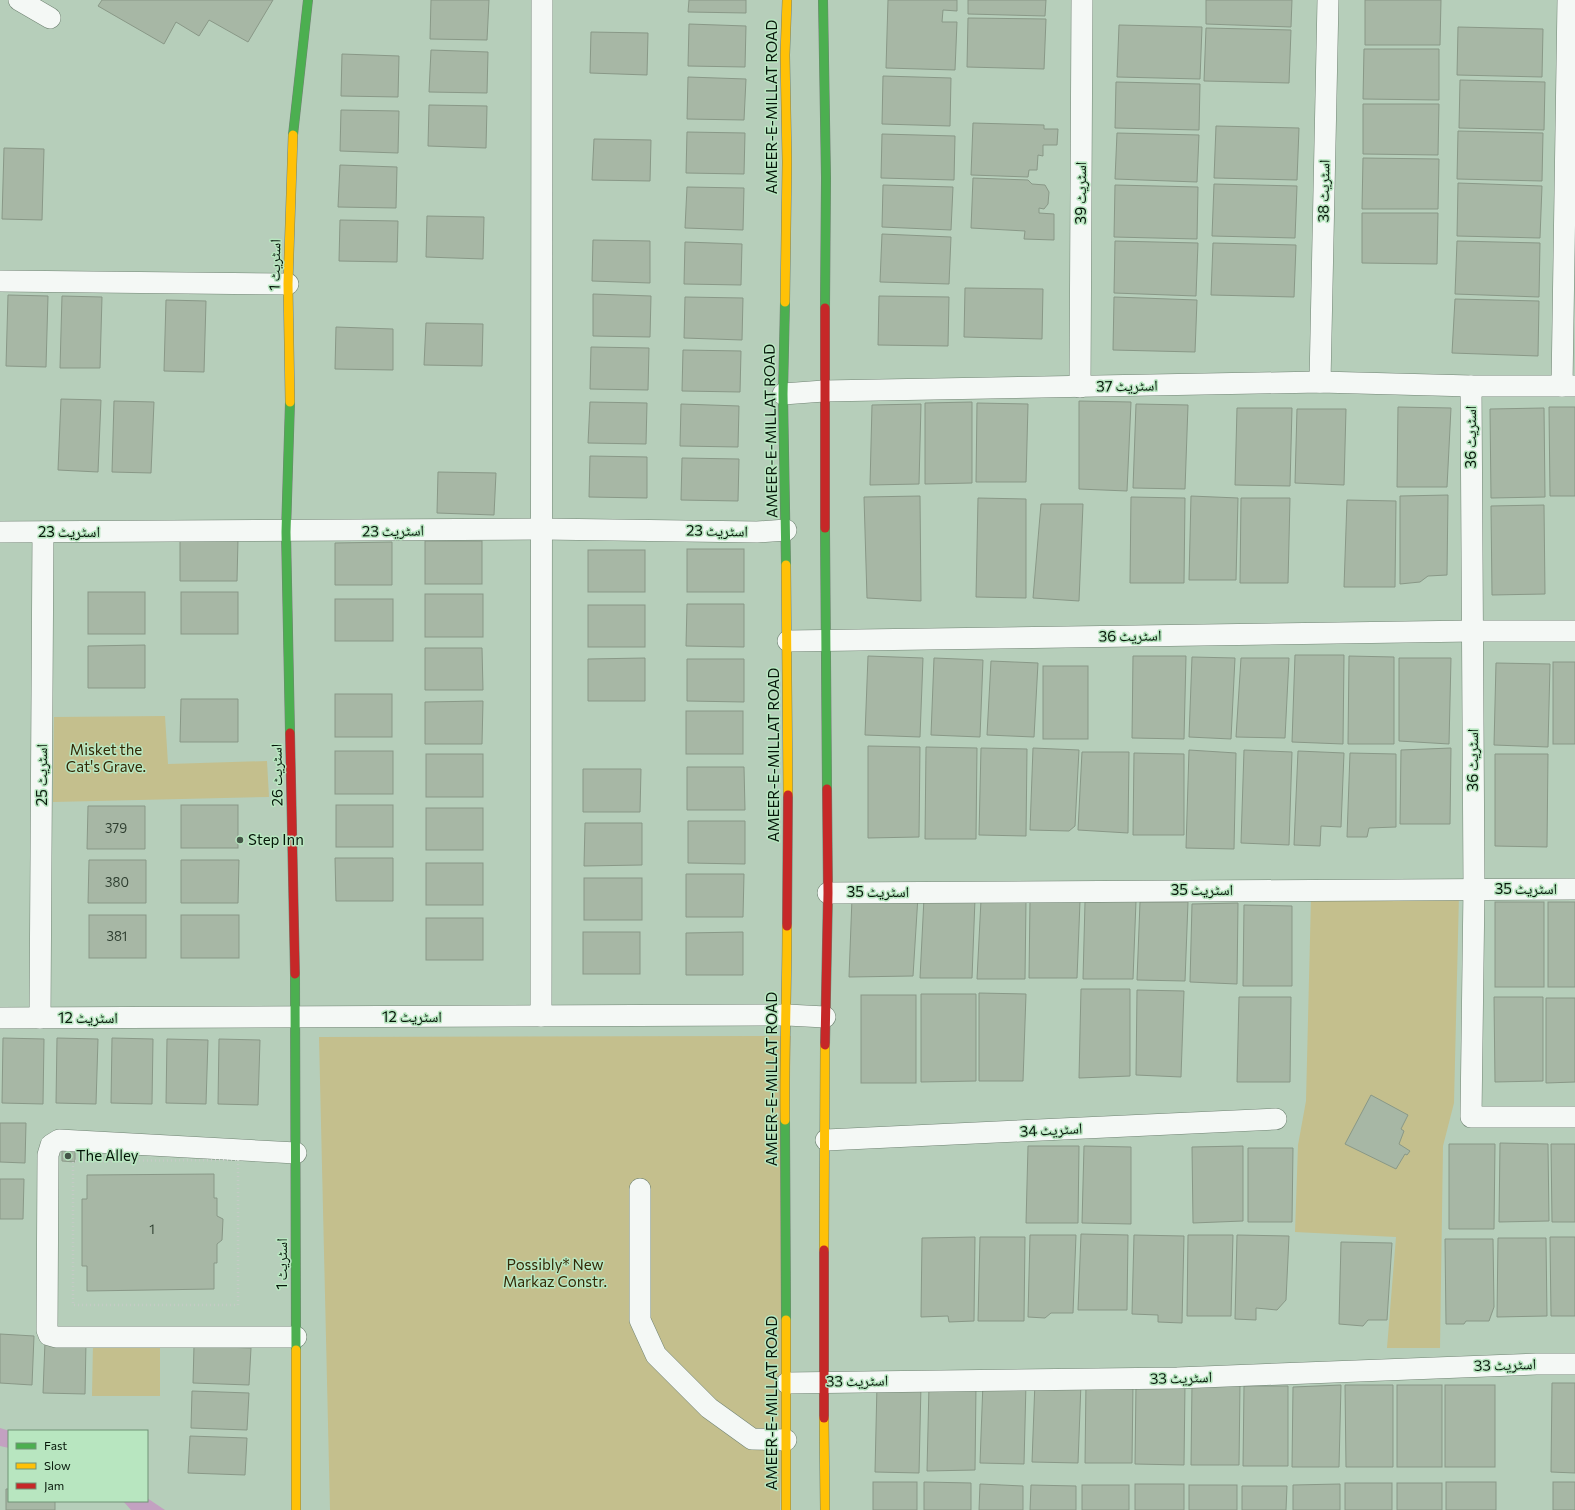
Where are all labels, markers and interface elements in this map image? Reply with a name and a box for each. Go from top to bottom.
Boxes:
street label: AMEER-E-MILLAT ROAD [762,20,780,194]
street label: اسٹریٹ 38 [1313,159,1334,223]
street label: اسٹریٹ 39 [1071,162,1090,224]
street label: اسٹریٹ 1 [265,239,284,291]
street label: AMEER-E-MILLAT ROAD [759,344,781,518]
street label: اسٹریٹ 37 [1096,375,1158,396]
street label: اسٹریٹ 36 [1461,406,1480,468]
street label: اسٹریٹ 23 [362,520,424,541]
street label: اسٹریٹ 23 [686,520,748,541]
street label: اسٹریٹ 23 [38,522,100,541]
street label: اسٹریٹ 36 [1098,625,1162,646]
street label: AMEER-E-MILLAT ROAD [764,668,782,842]
street label: اسٹریٹ 36 [1463,729,1482,791]
park label: Misket the Cat's Grave. [66,740,146,775]
street label: اسٹریٹ 25 [32,744,51,806]
street label: اسٹریٹ 26 [266,744,287,806]
house number: 379 [105,820,127,836]
place label: Step Inn [248,830,304,848]
marker: Step Inn [235,835,245,845]
house number: 380 [105,874,129,890]
street label: اسٹریٹ 35 [1495,879,1557,898]
street label: اسٹریٹ 35 [1171,880,1233,899]
street label: اسٹریٹ 35 [847,882,909,901]
house number: 381 [107,928,127,944]
street label: AMEER-E-MILLAT ROAD [762,992,780,1166]
street label: اسٹریٹ 12 [382,1007,442,1026]
street label: اسٹریٹ 12 [58,1008,118,1027]
street label: اسٹریٹ 34 [1019,1118,1083,1141]
place label: The Alley [76,1146,139,1164]
marker: The Alley [63,1151,73,1161]
house number: 1 [149,1221,155,1237]
street label: اسٹریٹ 1 [272,1238,291,1290]
park label: Possibly* New Markaz Constr. [503,1255,607,1290]
street label: AMEER-E-MILLAT ROAD [762,1316,780,1490]
street label: اسٹریٹ 33 [1474,1354,1536,1375]
street label: اسٹریٹ 33 [1150,1367,1212,1388]
street label: اسٹریٹ 33 [826,1370,888,1391]
legend [8,1430,148,1502]
text: Fast [44,1438,67,1452]
text: Slow [44,1458,71,1472]
text: Jam [44,1478,64,1493]

